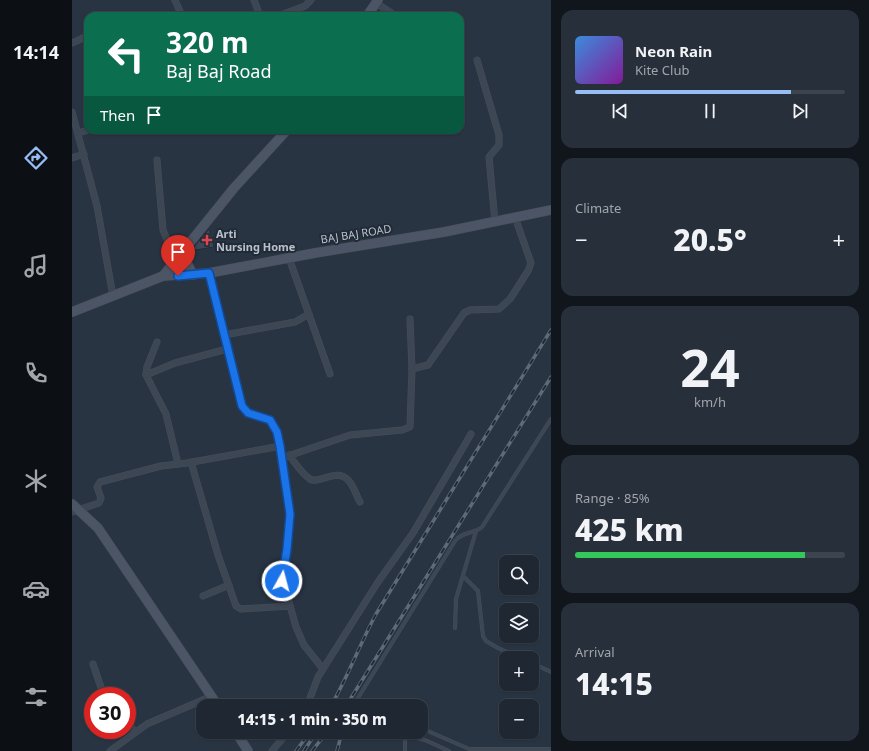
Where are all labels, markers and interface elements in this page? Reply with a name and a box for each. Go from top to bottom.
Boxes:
text: 320 m [166,23,249,61]
icon: left [100,28,152,80]
text: 14:14 [13,40,59,64]
text: Neon Rain [635,41,712,61]
text: Baj Baj Road [166,59,272,83]
text: Kite Club [635,61,689,79]
icon: previous [609,100,631,122]
icon: pause [699,100,721,122]
icon: next [789,100,811,122]
icon: arrive [143,104,165,126]
text: Then [100,105,135,125]
icon: directions [22,144,50,172]
text: Climate [575,199,621,217]
text: 20.5° [673,219,747,260]
street label: BAJ BAJ ROAD [319,221,392,247]
text: − [575,224,588,254]
text: + [832,224,845,254]
place label: Arti Nursing Home [216,226,296,254]
marker: Arti Nursing Home [201,234,213,246]
pin [161,235,195,276]
icon: arrive [167,241,189,263]
icon: music [22,252,50,280]
text: 24 [680,331,740,402]
icon: phone [22,359,50,387]
text: km/h [694,393,726,411]
icon: climate [22,467,50,495]
text: Range · 85% [575,489,650,507]
text: 425 km [575,509,684,550]
map controls [499,555,539,739]
button: search [499,555,539,595]
position arrow [261,560,303,602]
icon: car [22,575,50,603]
button: layers [499,603,539,643]
text: Arrival [575,643,615,661]
button: + [499,651,539,691]
text: 14:15 [575,663,653,704]
icon: filters [22,683,50,711]
speed limit sign: 30 [84,687,136,739]
button: − [499,699,539,739]
text: 14:15 · 1 min · 350 m [237,709,387,729]

